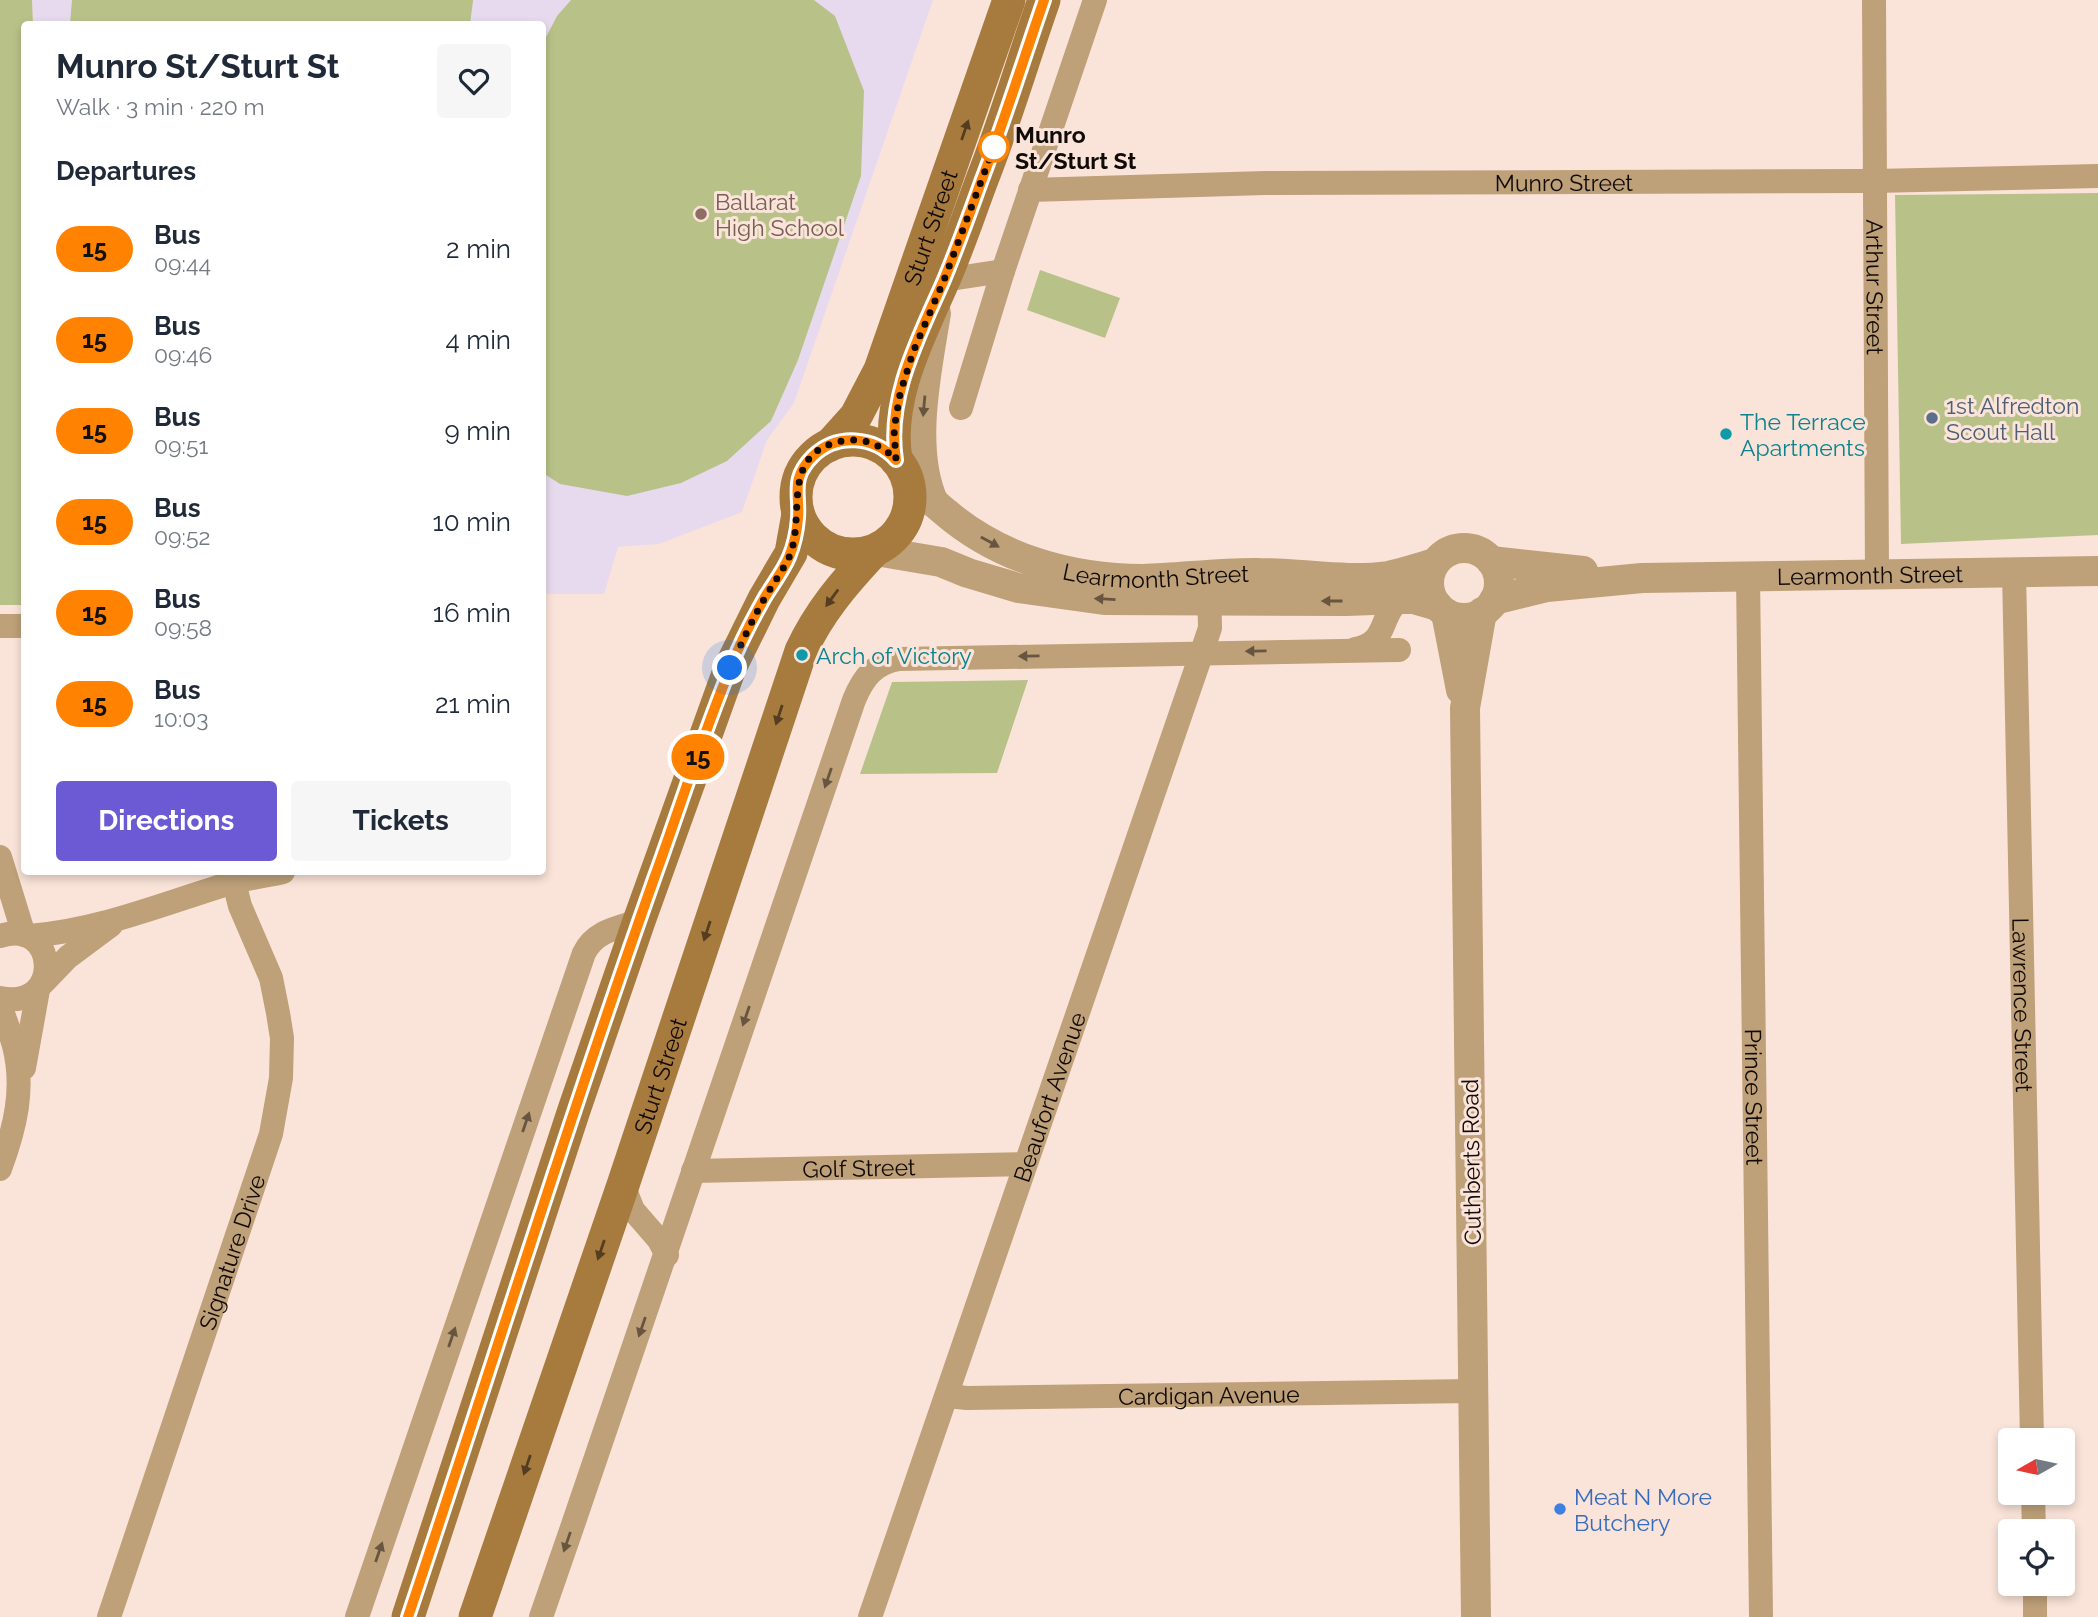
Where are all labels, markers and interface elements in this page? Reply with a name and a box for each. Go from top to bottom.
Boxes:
button: heart [437,44,511,118]
text: Munro St/Sturt St [56,47,339,86]
text: Walk · 3 min · 220 m [56,93,265,120]
one-way arrow [960,120,971,141]
place label: Munro St/Sturt St [1015,121,1136,174]
marker: Munro St/Sturt St [979,132,1009,162]
text: Departures [56,156,196,186]
street label: Sturt Street [897,166,962,289]
street label: Munro Street [1495,168,1633,196]
place label: Ballarat High School [715,188,845,241]
marker: Ballarat High School [693,206,709,222]
street label: Arthur Street [1862,219,1889,355]
text: Bus [154,220,201,250]
text: 15 [82,234,107,263]
text: 2 min [446,234,511,264]
text: 09:44 [154,250,211,277]
text: Bus [154,311,201,341]
text: 15 [82,325,107,354]
text: 4 min [445,325,511,355]
text: 09:46 [154,341,212,368]
place label: 1st Alfredton Scout Hall [1946,392,2079,445]
one-way arrow [918,395,929,417]
text: Bus [154,402,201,432]
place label: The Terrace Apartments [1740,408,1866,461]
marker: 1st Alfredton Scout Hall [1924,410,1940,426]
text: 15 [82,416,107,445]
text: 9 min [444,416,511,446]
marker: The Terrace Apartments [1718,426,1734,442]
text: 09:51 [154,432,208,459]
text: Bus [154,493,201,523]
text: 15 [82,507,107,536]
text: 10 min [433,507,511,537]
text: 09:52 [154,523,210,550]
one-way arrow [980,536,1000,548]
street label: Learmonth Street [1061,557,1249,593]
street label: Learmonth Street [1777,560,1964,589]
text: Bus [154,584,201,614]
one-way arrow [825,589,839,607]
one-way arrow [1094,594,1116,605]
one-way arrow [1321,595,1343,607]
text: 15 [82,598,107,627]
text: 16 min [433,598,511,628]
text: 09:58 [154,614,212,641]
place label: Arch of Victory [816,642,972,669]
one-way arrow [1245,646,1267,657]
marker: Arch of Victory [794,647,810,663]
your location [712,650,747,685]
one-way arrow [1017,650,1039,661]
text: Bus [154,675,201,705]
text: 15 [82,689,107,718]
text: 21 min [435,689,511,719]
text: 10:03 [154,705,209,732]
one-way arrow [773,705,784,726]
line badge: 15 [666,734,730,780]
text: 15 [685,742,711,771]
one-way arrow [822,767,833,788]
button: Directions [56,781,277,861]
button: Tickets [291,781,511,861]
street label: Lawrence Street [2008,917,2038,1093]
one-way arrow [701,921,712,942]
one-way arrow [740,1006,751,1027]
street label: Beaufort Avenue [1007,1009,1091,1185]
street label: Sturt Street [628,1014,691,1137]
street label: Prince Street [1740,1029,1769,1166]
street label: Cuthberts Road [1456,1079,1486,1245]
one-way arrow [521,1111,532,1132]
street label: Golf Street [802,1153,916,1182]
street label: Signature Drive [193,1171,270,1333]
one-way arrow [595,1240,606,1261]
one-way arrow [636,1316,647,1337]
one-way arrow [447,1327,458,1348]
street label: Cardigan Avenue [1118,1380,1300,1409]
north arrow [1998,1428,2076,1505]
map controls [1998,1428,2075,1596]
one-way arrow [521,1455,532,1476]
place label: Meat N More Butchery [1574,1483,1712,1536]
marker: Meat N More Butchery [1552,1501,1568,1517]
button: locate [1998,1519,2075,1596]
one-way arrow [561,1531,572,1552]
one-way arrow [374,1542,385,1563]

